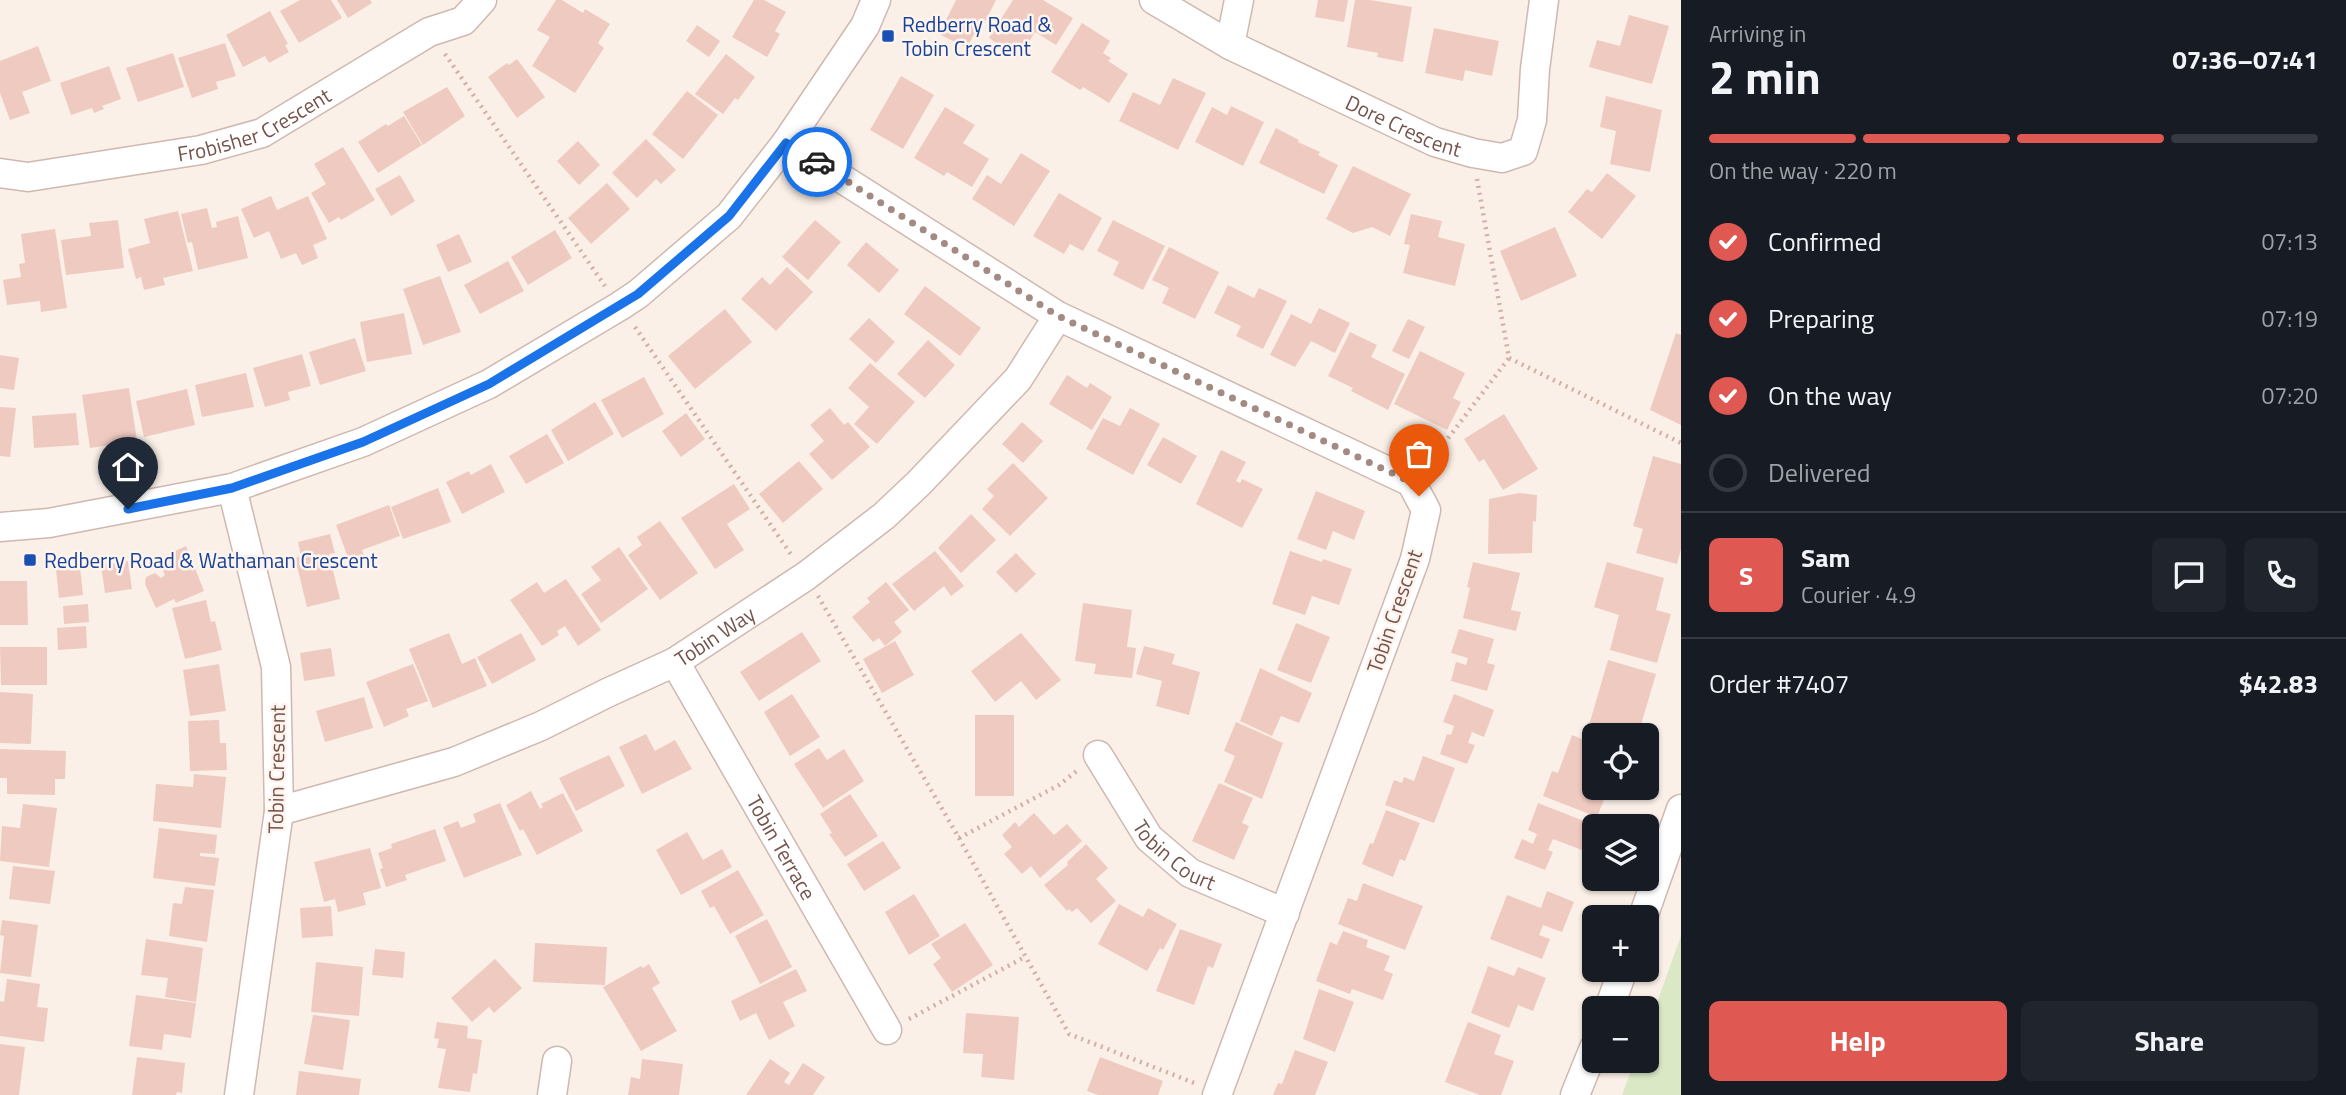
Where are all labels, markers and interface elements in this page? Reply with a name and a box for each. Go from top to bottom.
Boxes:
place label: Redberry Road & Tobin Crescent [902,8,1052,64]
text: Arriving in [1709,16,1806,51]
marker: Redberry Road & Tobin Crescent [880,28,896,44]
text: 07:36–07:41 [2172,40,2318,79]
text: 2 min [1709,42,1821,112]
street label: Frobisher Crescent [175,79,337,169]
street label: Dore Crescent [1340,86,1466,165]
courier [782,127,852,197]
icon: car [798,143,836,181]
text: On the way · 220 m [1709,153,1897,188]
text: Confirmed [1768,222,1882,261]
icon: check [1709,223,1747,261]
text: 07:13 [2261,224,2318,259]
text: Preparing [1768,299,1874,338]
icon: check [1709,300,1747,338]
text: 07:19 [2261,301,2318,336]
text: On the way [1768,376,1892,415]
icon: check [1709,377,1747,415]
text: 07:20 [2261,378,2318,413]
pin [1389,424,1449,496]
icon: bag [1400,435,1438,473]
pin [98,437,158,509]
icon: home [109,448,147,486]
text: Delivered [1768,453,1871,492]
text: Sam [1801,538,1850,577]
button: chat [2152,538,2226,612]
button: phone [2244,538,2318,612]
place label: Redberry Road & Wathaman Crescent [44,544,378,576]
street label: Tobin Crescent [1358,544,1430,677]
marker: Redberry Road & Wathaman Crescent [22,552,38,568]
text: S [1739,556,1753,595]
text: Courier · 4.9 [1801,577,1916,612]
street label: Tobin Way [668,598,761,674]
text: Order #7407 [1709,664,1849,703]
text: $42.83 [2239,664,2318,703]
street label: Tobin Crescent [259,704,293,834]
map controls [1582,723,1659,1073]
button: locate [1582,723,1659,800]
street label: Tobin Terrace [739,789,825,906]
street label: Tobin Court [1125,813,1221,898]
button: layers [1582,814,1659,891]
button: + [1582,905,1659,982]
button: − [1582,996,1659,1073]
button: Help [1709,1001,2007,1081]
button: Share [2021,1001,2318,1081]

